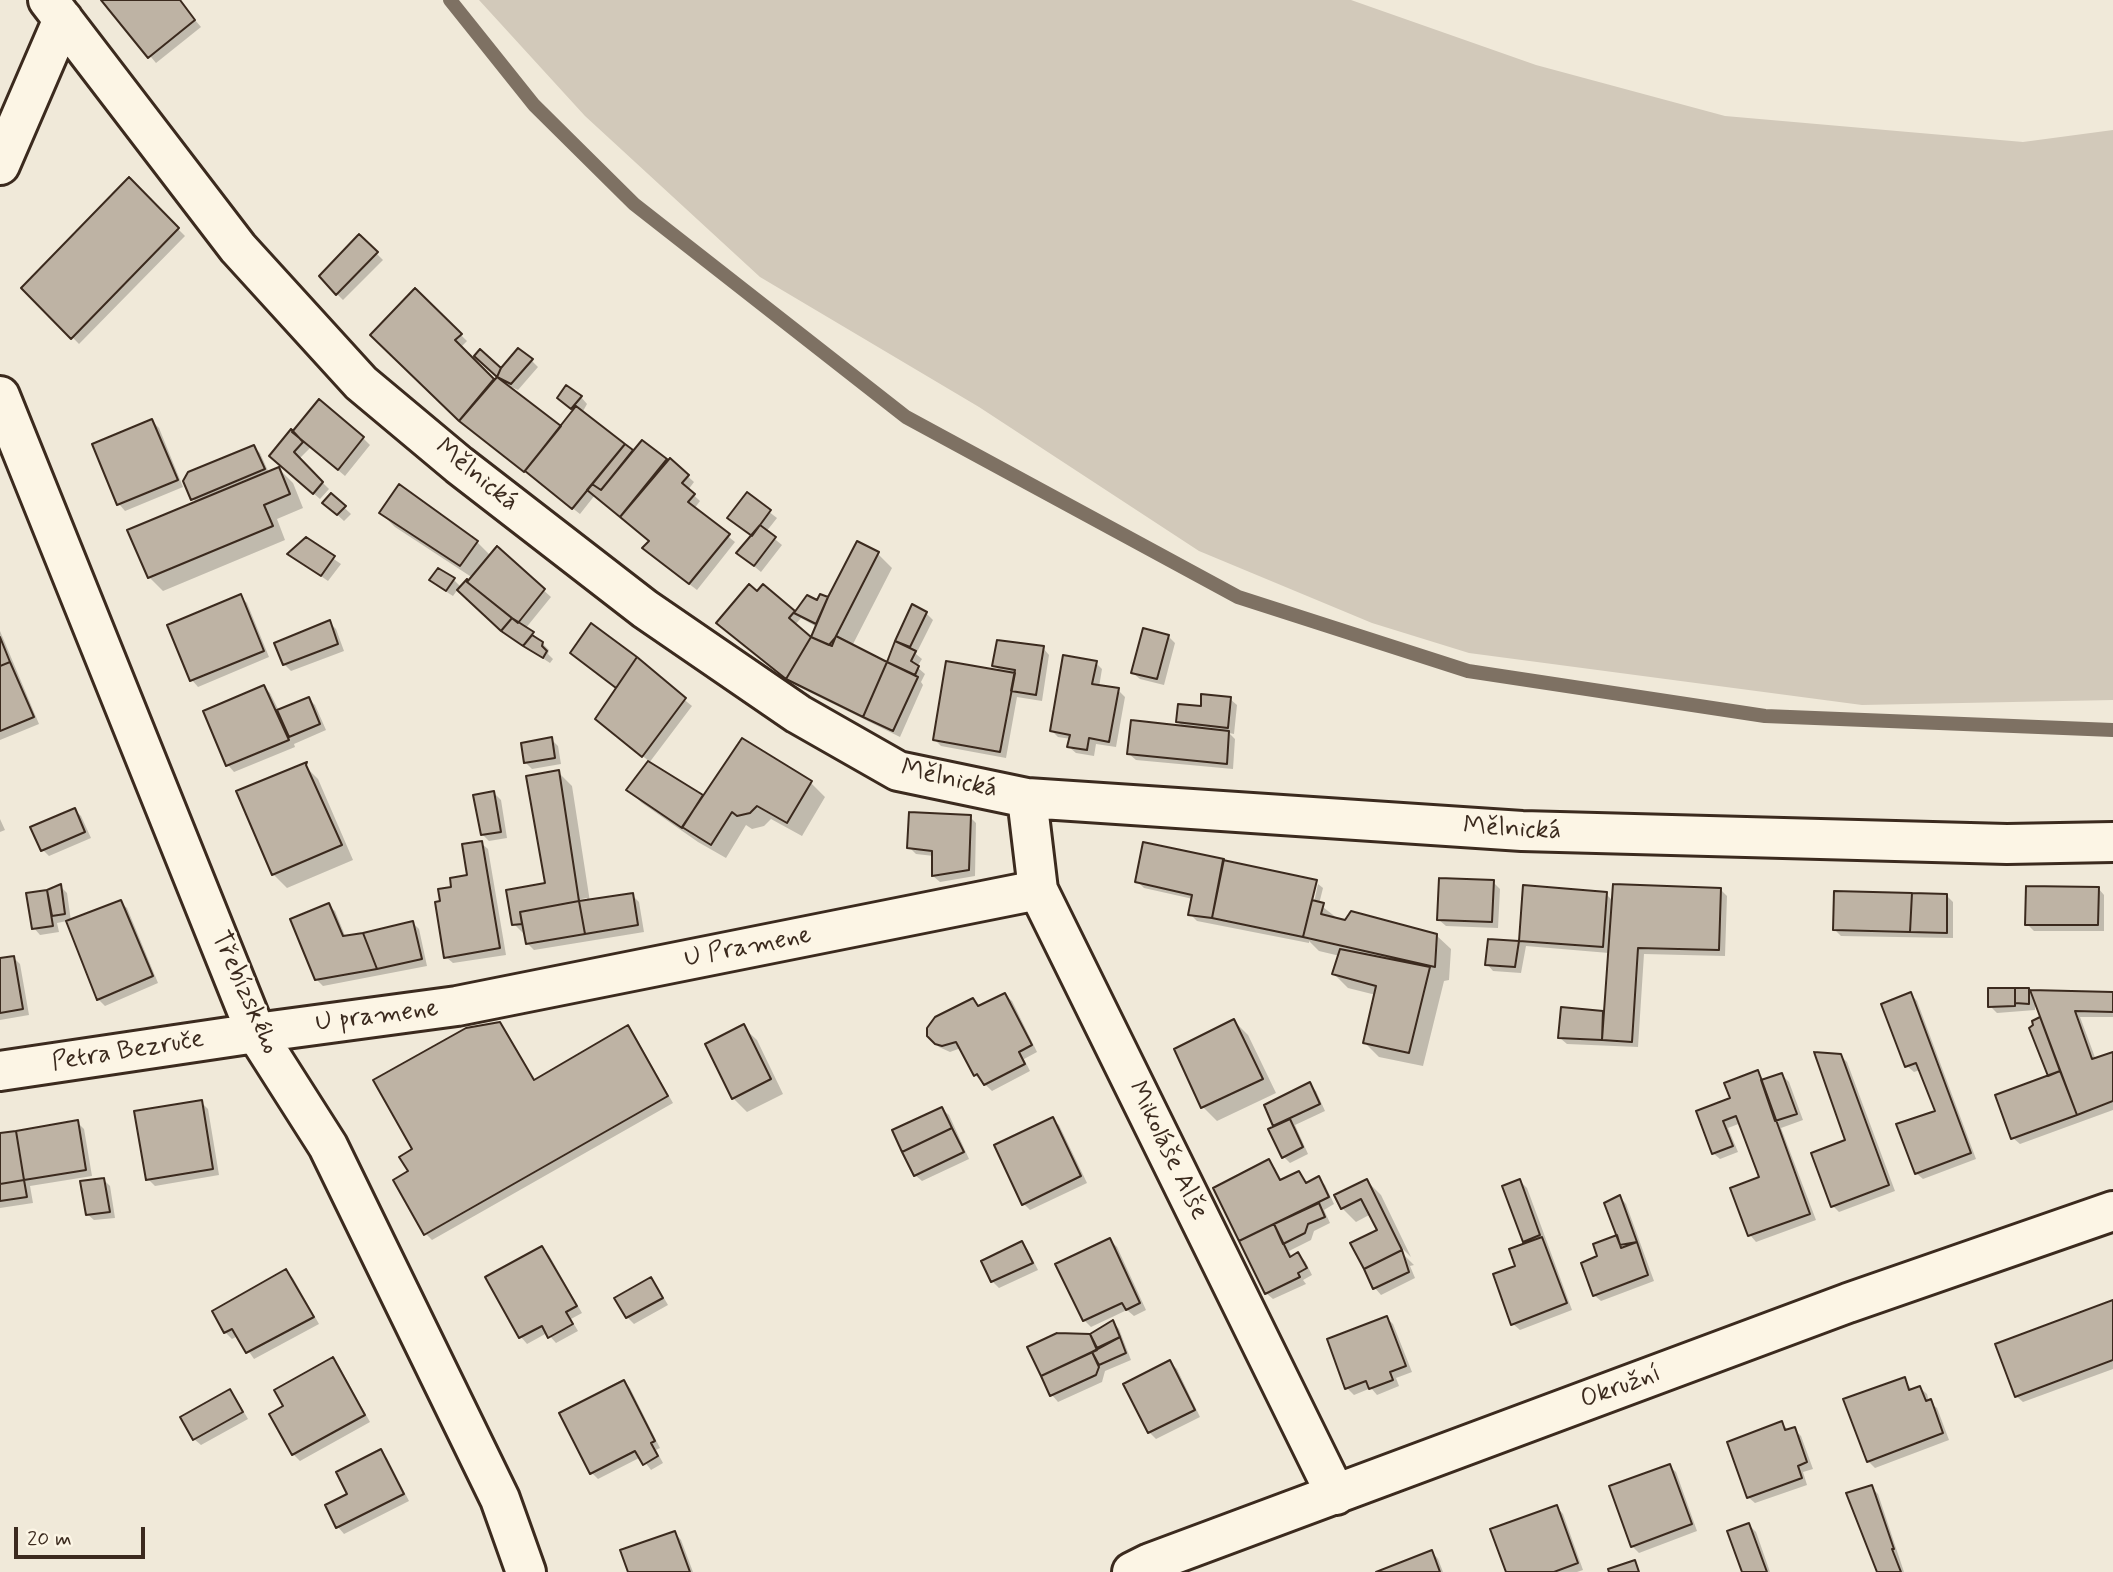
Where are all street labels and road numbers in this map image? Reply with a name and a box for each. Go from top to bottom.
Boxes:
street label: Mělnická [428,433,524,519]
street label: Mělnická [898,754,1000,806]
street label: Mělnická [1462,812,1562,848]
street label: U Pramene [682,920,814,976]
street label: Třebízského [203,927,285,1059]
street label: U pramene [314,994,440,1040]
street label: Petra Bezruče [50,1025,206,1079]
street label: Mikoláše Alše [1120,1077,1214,1225]
street label: Okružní [1577,1359,1665,1417]

